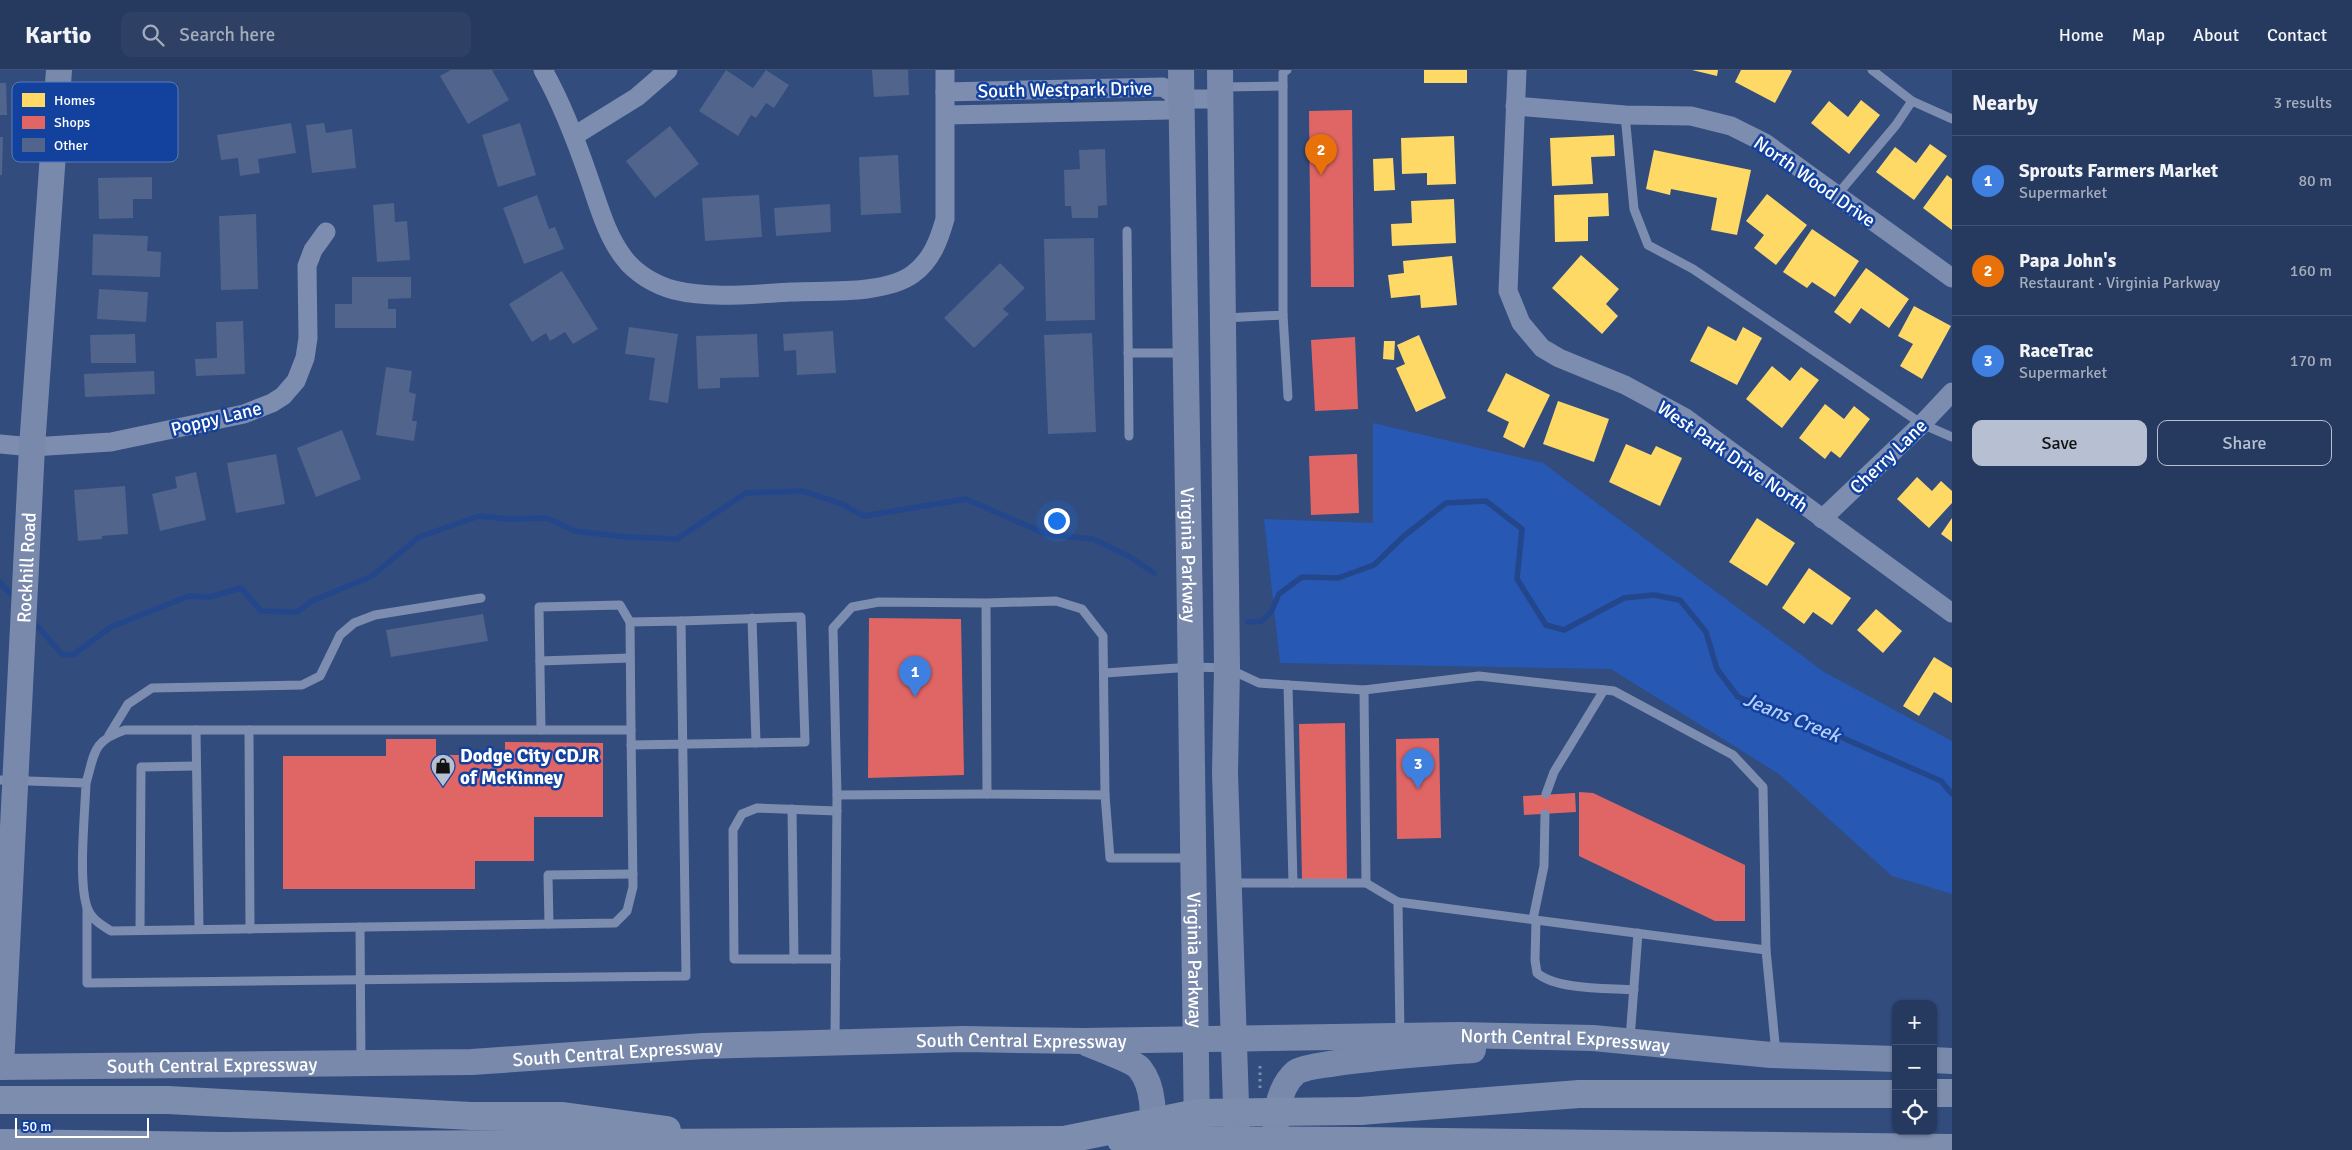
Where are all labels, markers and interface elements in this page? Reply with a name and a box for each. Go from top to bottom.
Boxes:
search box [121,12,471,57]
text: Kartio [25,20,91,50]
icon: search [139,21,167,49]
text: Search here [179,23,275,47]
text: Home [2059,24,2104,46]
text: Map [2132,24,2165,46]
text: About [2193,24,2239,46]
text: Contact [2267,24,2327,46]
street label: South Westpark Drive [977,76,1153,104]
legend [12,82,178,162]
text: Nearby [1972,90,2038,116]
text: Homes [54,92,95,109]
text: 3 results [2273,93,2332,113]
text: Shops [54,114,90,131]
street label: North Wood Drive [1749,131,1880,233]
pin: 2 [1305,134,1337,175]
text: Other [54,137,89,154]
text: Sprouts Farmers Market [2019,159,2218,183]
text: 1 [1984,171,1992,191]
text: 80 m [2298,171,2332,191]
text: Supermarket [2019,183,2107,203]
text: Papa John's [2019,249,2116,273]
text: 2 [1984,261,1992,281]
text: 160 m [2290,261,2332,281]
text: Restaurant · Virginia Parkway [2019,273,2220,293]
text: RaceTrac [2019,339,2093,363]
text: 3 [1984,351,1992,371]
text: 170 m [2290,351,2332,371]
text: Supermarket [2019,363,2107,383]
street label: Poppy Lane [168,396,264,442]
street label: West Park Drive North [1652,396,1812,518]
street label: Cherry Lane [1845,414,1932,499]
button: Save [1972,420,2147,466]
button: Share [2157,420,2332,466]
street label: Virginia Parkway [1175,487,1201,623]
your location [1044,508,1070,534]
street label: Rockhill Road [12,512,42,624]
pin: 1 [899,656,931,697]
water label: Jeans Creek [1740,687,1846,749]
place label: Dodge City CDJR of McKinney [460,744,600,790]
pin: 3 [1402,748,1434,789]
shop icon: Dodge City CDJR of McKinney [430,753,456,787]
street label: Virginia Parkway [1181,892,1207,1028]
map controls [1892,1000,1937,1135]
button: + [1892,1000,1937,1045]
street label: North Central Expressway [1460,1024,1671,1058]
street label: South Central Expressway [916,1028,1127,1054]
street label: South Central Expressway [512,1034,723,1072]
button: − [1892,1045,1937,1090]
street label: South Central Expressway [107,1053,317,1079]
button: locate [1892,1090,1937,1135]
scale bar [15,1115,149,1138]
text: 50 m [22,1118,51,1135]

